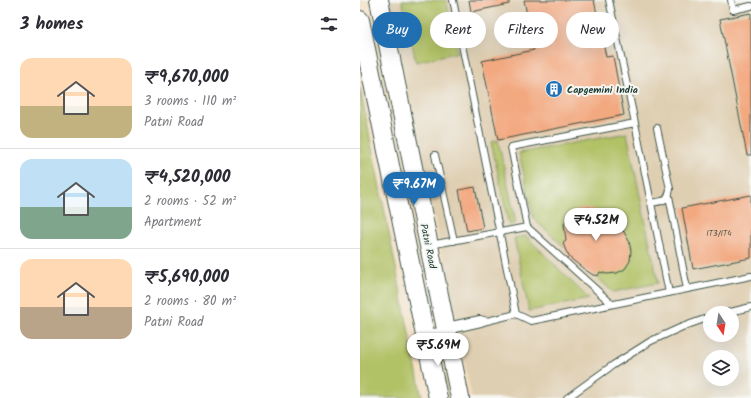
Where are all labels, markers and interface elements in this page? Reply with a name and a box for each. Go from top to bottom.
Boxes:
text: 3 homes [20,11,83,38]
chip: Buy [372,12,422,48]
chip: Rent [430,12,486,48]
chip: Filters [494,12,558,48]
chip: New [566,12,619,48]
icon: filters [318,13,340,35]
text: ₹9,670,000 [144,64,228,91]
icon: home [52,74,100,122]
building icon: Capgemini India [544,79,564,99]
place label: Capgemini India [567,82,638,98]
text: 3 rooms · 110 m² [144,91,236,112]
text: Patni Road [144,112,204,133]
text: ₹4,520,000 [144,164,230,191]
pin: ₹9.67M [381,172,447,206]
text: ₹9.67M [392,174,436,195]
icon: home [52,175,100,223]
text: 2 rooms · 52 m² [144,191,236,212]
pin: ₹4.52M [563,208,629,242]
text: ₹4.52M [573,210,619,231]
text: Apartment [144,212,202,233]
street label: Patni Road [415,222,441,271]
house number: IT3/IT4 [706,227,732,240]
text: ₹5,690,000 [144,264,229,291]
icon: home [52,275,100,323]
text: 2 rooms · 80 m² [144,291,236,312]
north arrow [703,306,739,342]
map controls [703,306,739,386]
text: Patni Road [144,312,204,333]
pin: ₹5.69M [405,333,471,367]
text: ₹5.69M [416,335,460,356]
button: layers [703,350,739,386]

